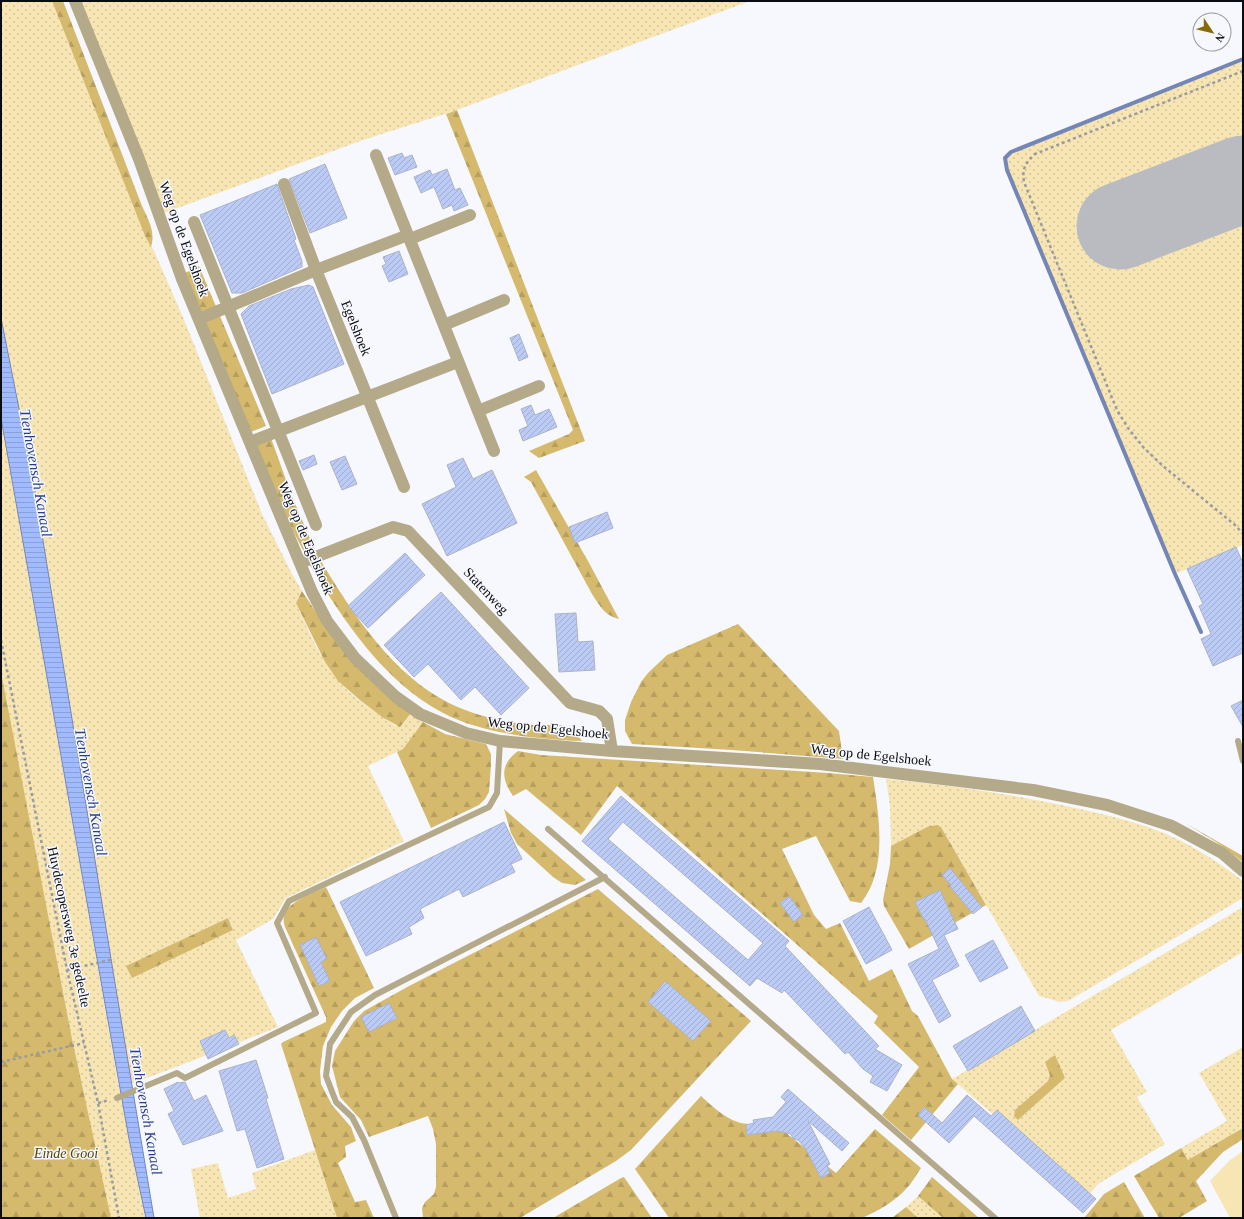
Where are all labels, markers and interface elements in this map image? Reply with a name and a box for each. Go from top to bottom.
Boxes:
north arrow [1192,12,1232,52]
text: N [1213,31,1227,44]
street label: Weg op de Egelshoek [156,179,212,299]
street label: Egelshoek [338,298,374,358]
water label: Tienhovensch Kanaal [17,408,55,538]
street label: Weg op de Egelshoek [275,479,337,597]
street label: Statenweg [461,565,511,617]
street label: Weg op de Egelshoek [487,714,609,742]
water label: Tienhovensch Kanaal [72,727,110,857]
street label: Weg op de Egelshoek [810,741,932,769]
street label: Huydecopersweg 3e gedeelte [45,845,93,1009]
water label: Tienhovensch Kanaal [127,1046,165,1176]
park label: Einde Gooi [33,1146,98,1161]

